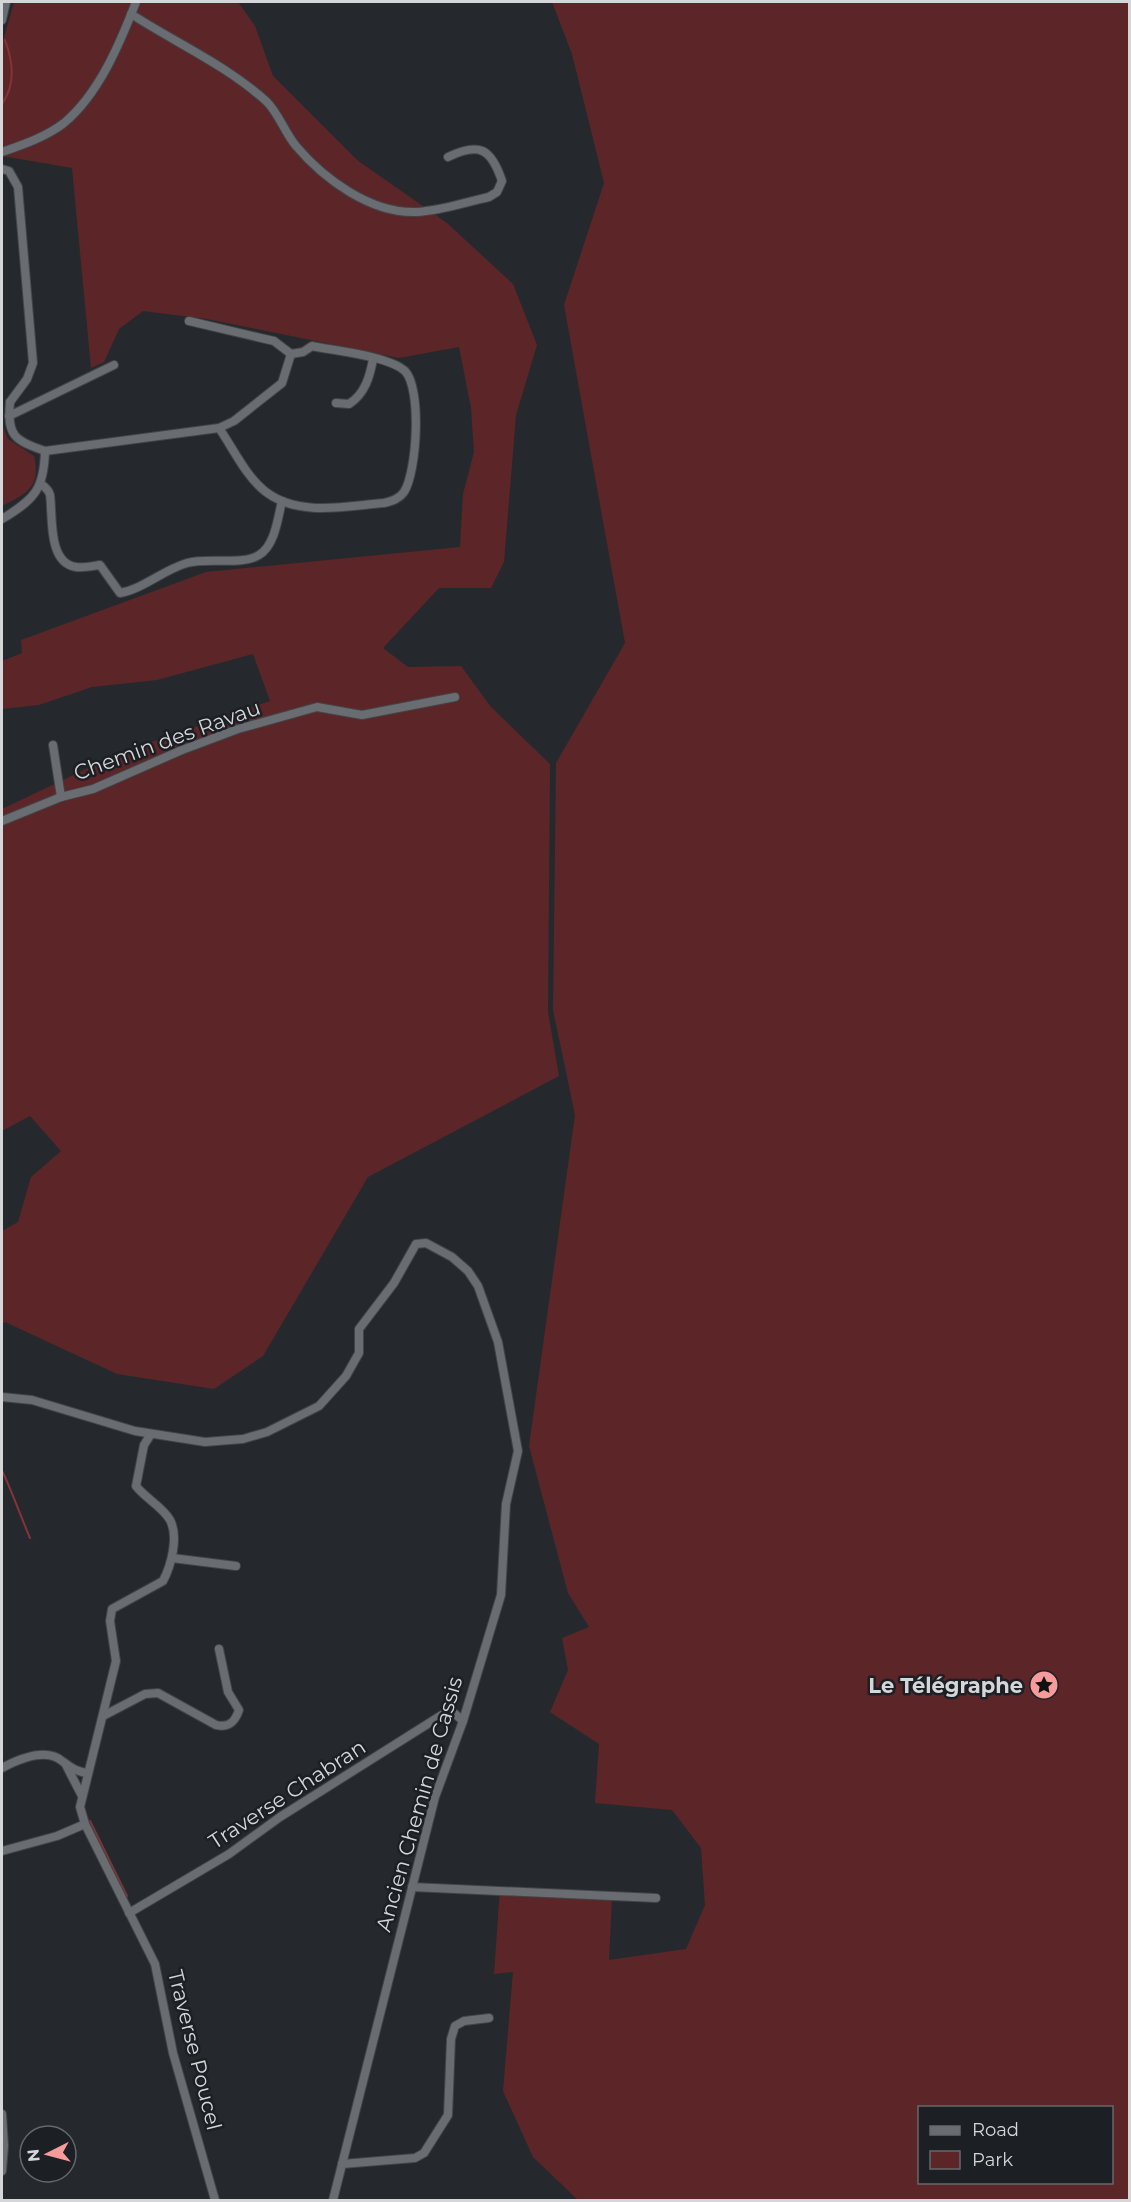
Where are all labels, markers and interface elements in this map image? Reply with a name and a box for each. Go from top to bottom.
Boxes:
street label: Chemin des Ravau [70,695,264,785]
place icon: Le Télégraphe [1028,1669,1060,1701]
place label: Le Télégraphe [868,1673,1023,1698]
street label: Ancien Chemin de Cassis [371,1674,467,1934]
street label: Traverse Chabran [204,1734,370,1854]
street label: Traverse Poucel [163,1967,227,2133]
legend [918,2106,1113,2184]
text: Road [972,2119,1019,2141]
north arrow [18,2124,78,2184]
text: N [23,2148,44,2163]
text: Park [972,2149,1013,2171]

